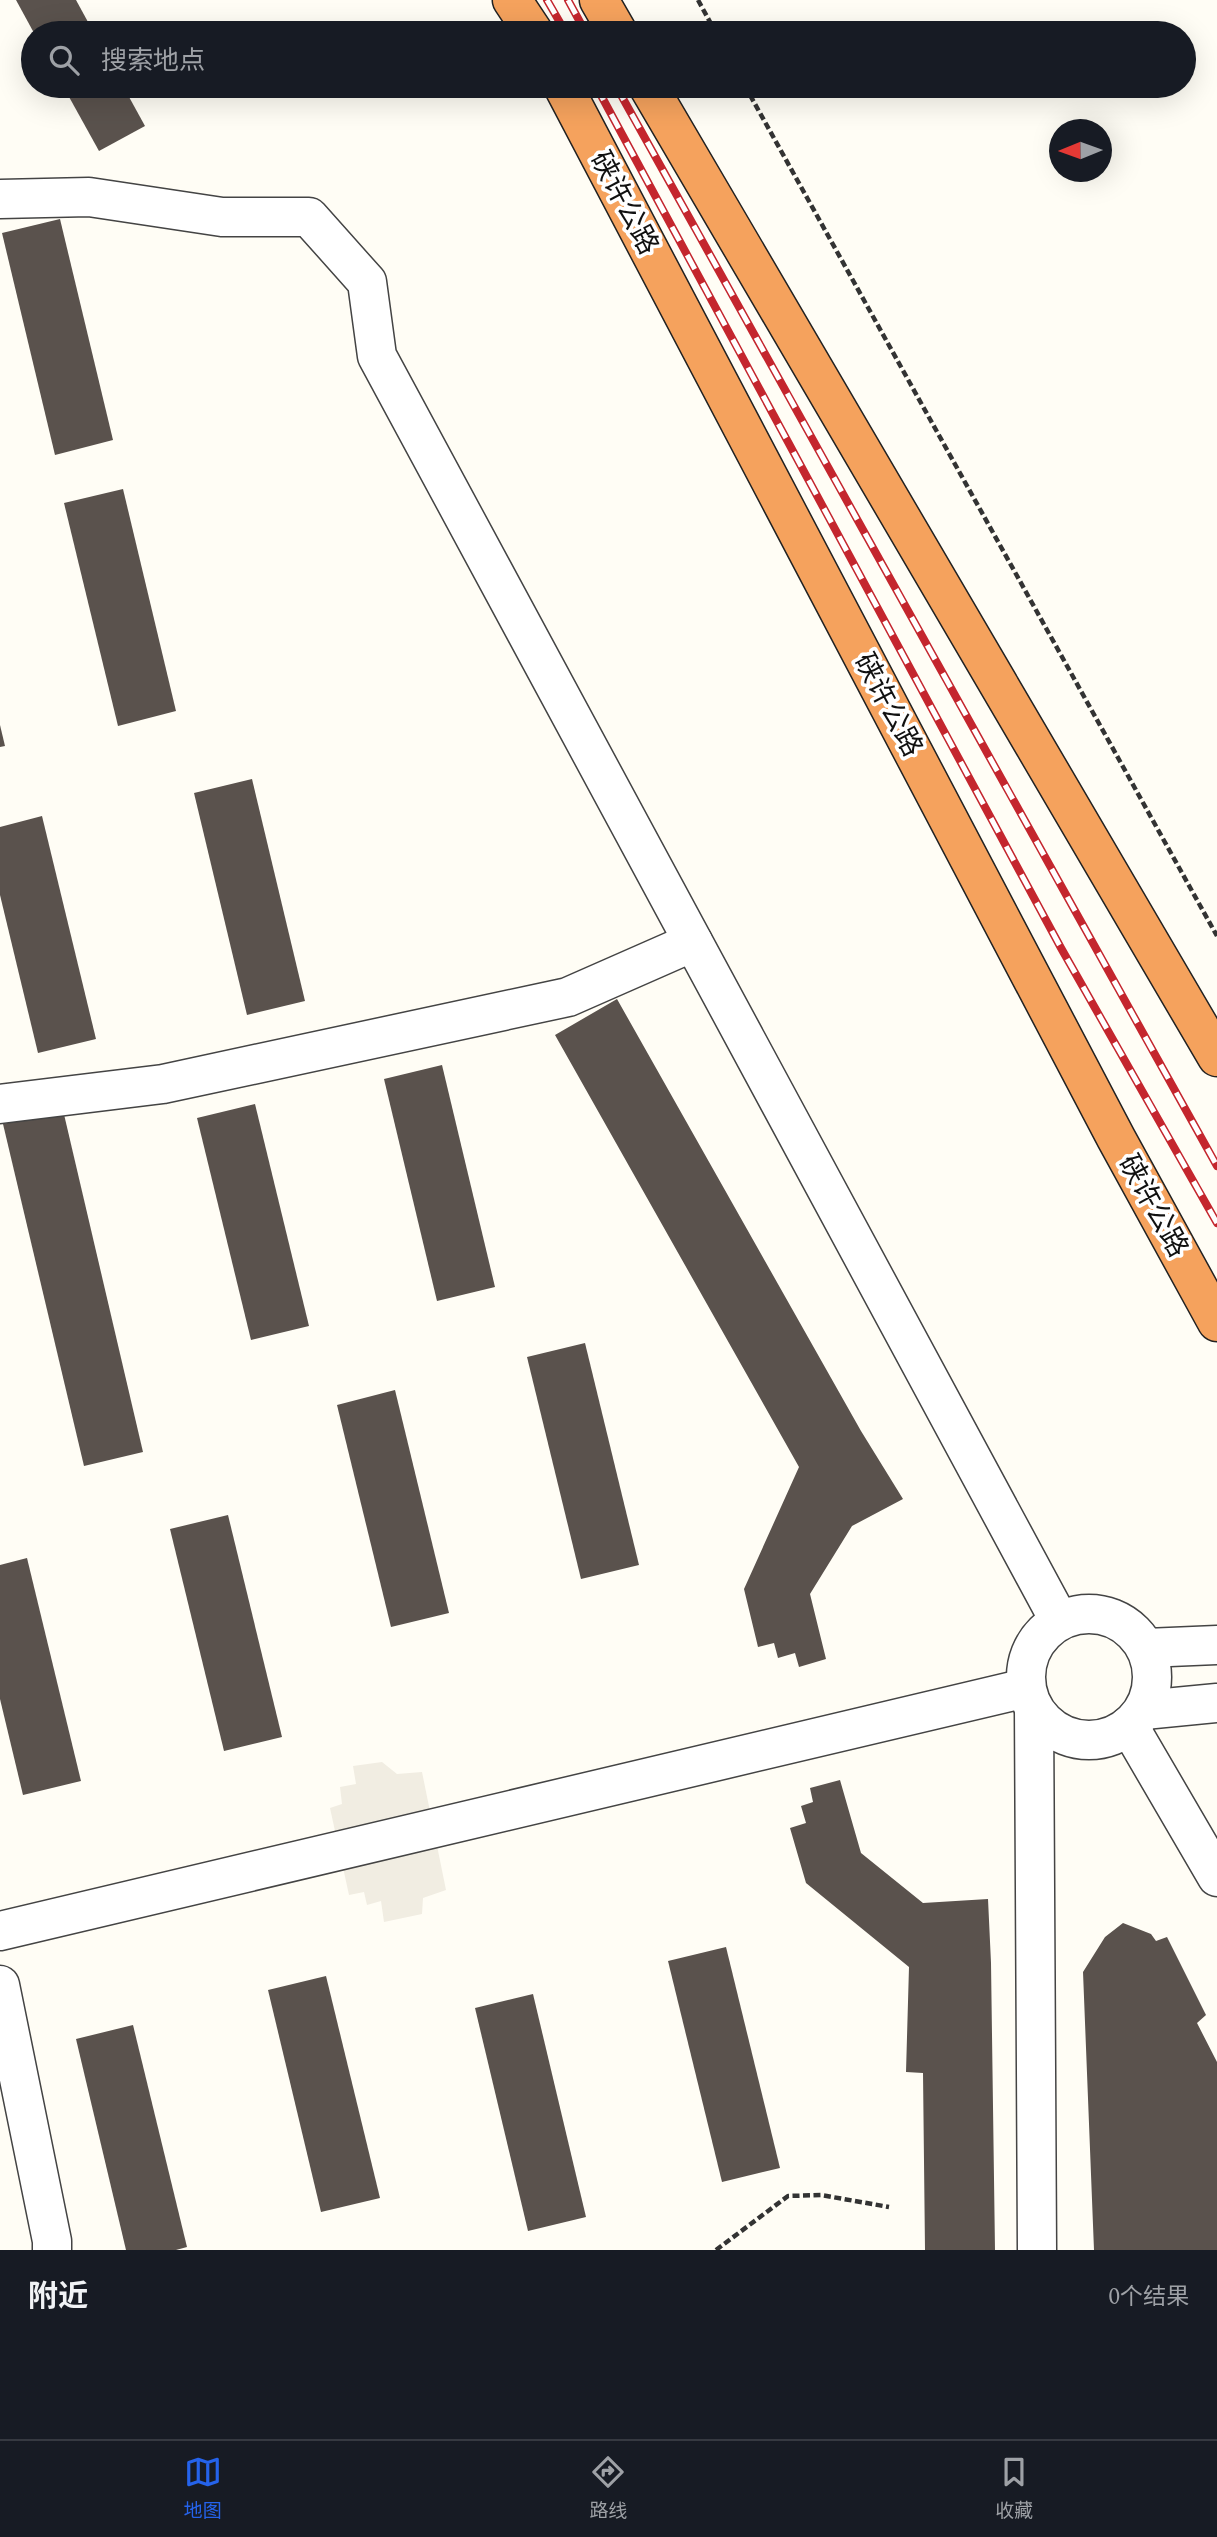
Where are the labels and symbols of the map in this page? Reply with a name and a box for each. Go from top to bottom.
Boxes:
north arrow [1049,119,1112,182]
street label: 硖许公路 [579,143,669,263]
street label: 硖许公路 [843,645,933,765]
street label: 硖许公路 [1107,1147,1199,1265]

